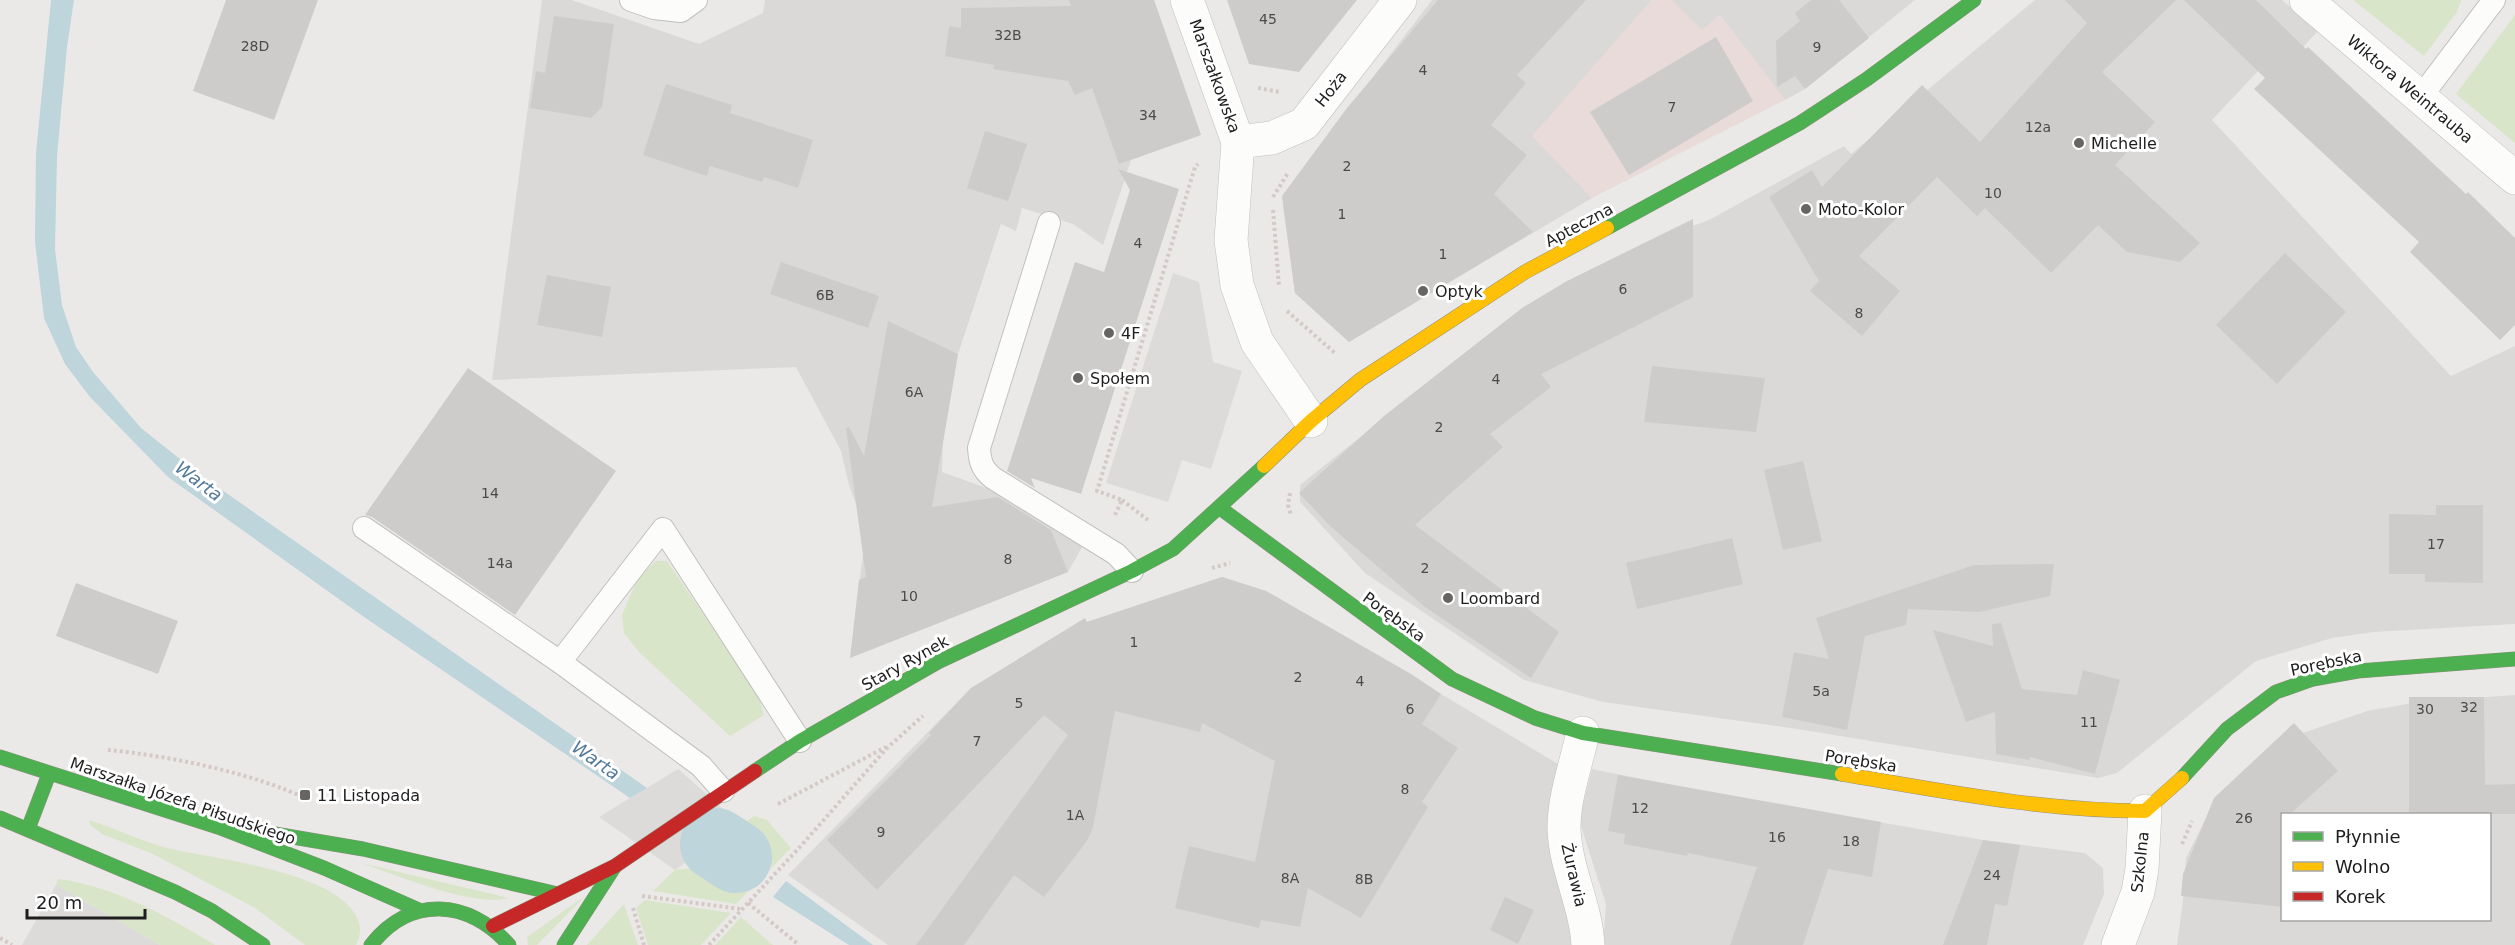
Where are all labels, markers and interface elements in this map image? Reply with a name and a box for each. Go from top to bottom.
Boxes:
house number: 45 [1259,11,1277,27]
street label: Marszałkowska [1186,16,1244,136]
house number: 32B [994,27,1022,43]
street label: Wiktora Weintrauba [2343,31,2477,147]
house number: 28D [241,38,269,54]
house number: 9 [1813,39,1821,55]
house number: 4 [1419,62,1428,78]
street label: Hoża [1311,67,1351,111]
house number: 7 [1668,99,1676,115]
house number: 34 [1139,107,1157,123]
house number: 12a [2025,119,2051,135]
place label: Michelle [2091,134,2157,153]
marker: Michelle [2072,136,2086,150]
house number: 2 [1343,158,1351,174]
house number: 10 [1984,185,2002,201]
street label: Apteczna [1542,199,1616,251]
place label: Moto-Kolor [1818,200,1904,219]
marker: Moto-Kolor [1799,202,1813,216]
house number: 1 [1338,206,1346,222]
house number: 4 [1134,235,1143,251]
house number: 1 [1439,246,1447,262]
house number: 6 [1619,281,1628,297]
place label: Optyk [1435,282,1483,301]
marker: Optyk [1416,284,1430,298]
house number: 6B [816,287,834,303]
house number: 8 [1855,305,1863,321]
place label: 4F [1121,324,1140,343]
marker: 4F [1102,326,1116,340]
place label: Społem [1090,369,1150,388]
marker: Społem [1071,371,1085,385]
house number: 4 [1492,371,1501,387]
house number: 6A [905,384,924,400]
house number: 2 [1435,419,1443,435]
water label: Warta [171,457,227,505]
house number: 14 [481,485,499,501]
house number: 17 [2427,536,2445,552]
house number: 8 [1004,551,1012,567]
house number: 14a [487,555,513,571]
house number: 2 [1421,560,1429,576]
house number: 10 [900,588,918,604]
street label: Porębska [1359,588,1429,646]
place label: Loombard [1460,589,1540,608]
marker: Loombard [1441,591,1455,605]
street label: Stary Rynek [858,631,952,695]
house number: 1 [1130,634,1138,650]
street label: Porębska [2289,646,2363,680]
house number: 2 [1294,669,1302,685]
house number: 4 [1356,673,1365,689]
house number: 5a [1812,683,1830,699]
house number: 5 [1015,695,1023,711]
house number: 32 [2460,699,2478,715]
house number: 6 [1406,701,1415,717]
house number: 30 [2416,701,2434,717]
house number: 11 [2080,714,2098,730]
house number: 7 [973,733,981,749]
water label: Warta [568,736,624,784]
street label: Porębska [1824,746,1898,776]
street label: Marszałka Józefa Piłsudskiego [68,753,298,849]
house number: 8 [1401,781,1409,797]
place label: 11 Listopada [317,786,420,805]
marker: 11 Listopada [298,788,312,802]
house number: 12 [1631,800,1649,816]
house number: 1A [1066,807,1085,823]
house number: 26 [2235,810,2253,826]
legend [2281,813,2491,921]
house number: 9 [877,824,885,840]
text: Płynnie [2335,826,2401,847]
house number: 16 [1768,829,1786,845]
street label: Szkolna [2127,830,2153,894]
house number: 18 [1842,833,1860,849]
street label: Żurawia [1557,841,1591,909]
text: Wolno [2335,856,2390,877]
house number: 24 [1983,867,2001,883]
house number: 8A [1281,870,1300,886]
house number: 8B [1355,871,1373,887]
scale bar [27,882,146,920]
text: Korek [2335,886,2386,907]
text: 20 m [36,892,82,913]

